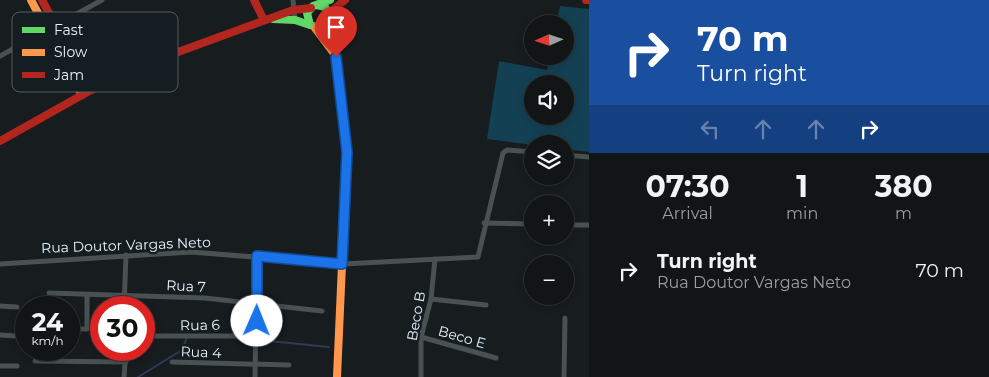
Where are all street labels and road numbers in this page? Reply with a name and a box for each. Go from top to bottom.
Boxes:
street label: Rua Doutor Vargas Neto [41,233,211,257]
street label: Rua 7 [166,276,206,296]
street label: Beco B [403,290,429,342]
street label: Rua 6 [180,316,221,334]
street label: Beco E [436,322,488,352]
street label: Rua 4 [180,342,222,362]

